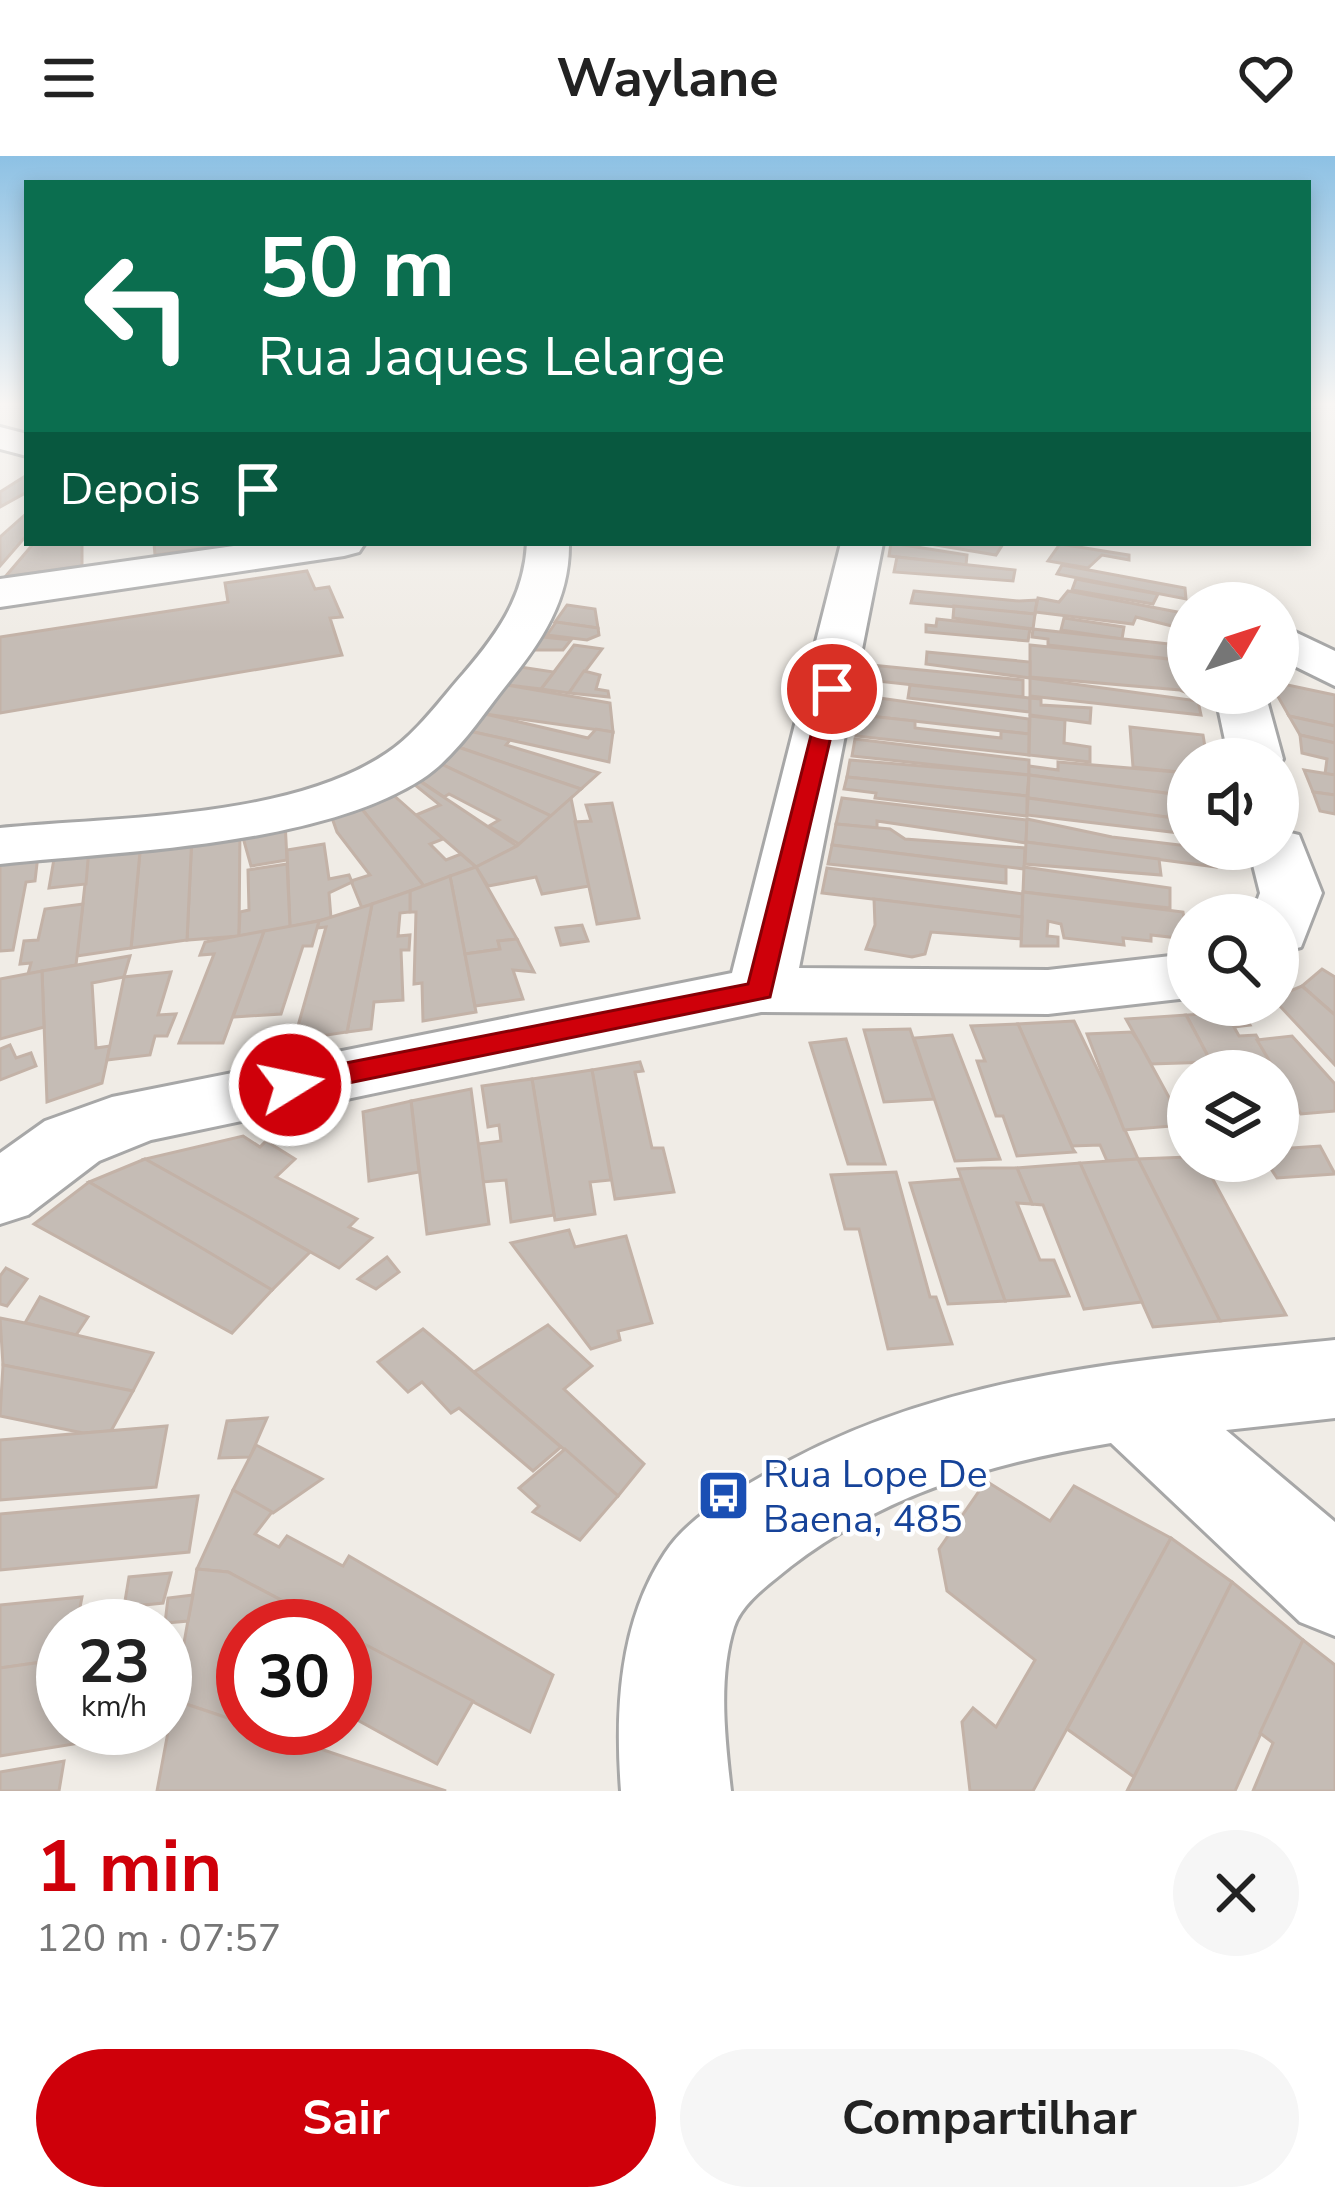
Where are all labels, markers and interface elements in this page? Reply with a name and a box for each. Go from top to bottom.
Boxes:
text: Waylane [556,41,779,115]
icon: menu [36,45,102,111]
icon: heart [1233,45,1299,111]
text: 50 m [258,211,455,326]
icon: left [60,228,216,384]
text: Rua Jaques Lelarge [258,320,725,394]
icon: arrive [225,456,291,522]
text: Depois [60,459,201,520]
north arrow [1167,582,1299,714]
map controls [1167,582,1299,1182]
pin [781,638,883,740]
icon: arrive [799,656,865,722]
button: sound [1167,738,1299,870]
button: search [1167,894,1299,1026]
position arrow [227,1022,353,1148]
button: layers [1167,1050,1299,1182]
place label: Rua Lope De Baena, 485 [763,1448,988,1546]
bus stop icon: Rua Lope De Baena, 485 [696,1468,752,1524]
speed limit sign: 30 [216,1599,372,1755]
text: 23 [78,1621,150,1703]
text: km/h [81,1686,147,1727]
text: 1 min [36,1818,222,1916]
button: close [1173,1830,1299,1956]
text: 120 m · 07:57 [36,1912,281,1965]
button: Sair [36,2049,656,2187]
button: Compartilhar [680,2049,1299,2187]

